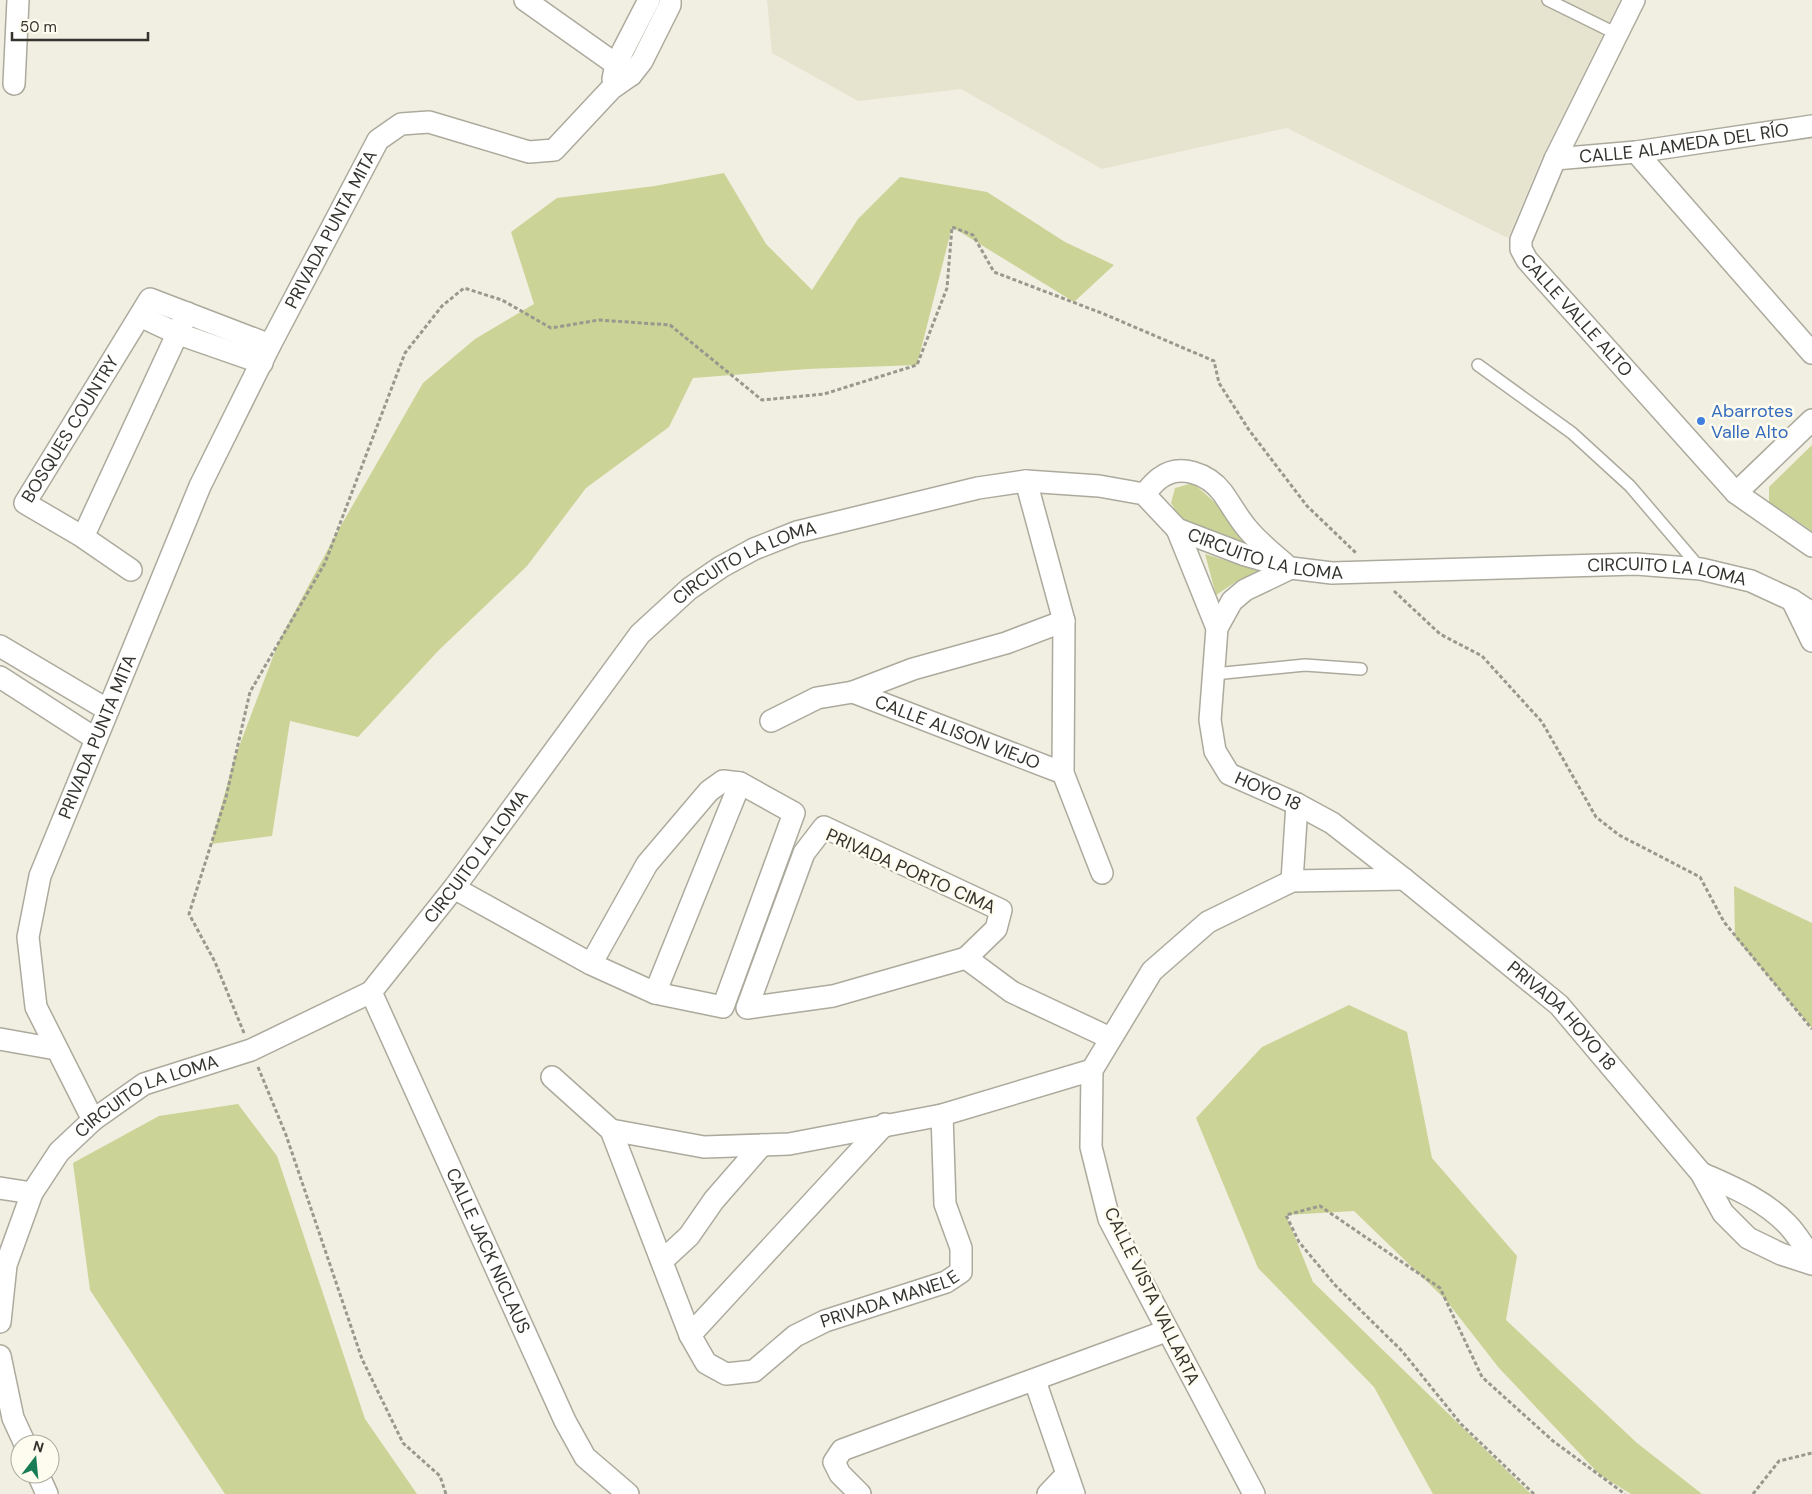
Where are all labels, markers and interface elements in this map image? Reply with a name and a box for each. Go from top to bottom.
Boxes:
scale bar [12,10,149,42]
text: 50 m [20,17,57,37]
street label: CALLE ALAMEDA DEL RÍO [1578,118,1790,169]
street label: PRIVADA PUNTA MITA [279,146,383,313]
street label: CALLE VALLE ALTO [1515,248,1638,382]
street label: BOSQUES COUNTRY [16,351,125,507]
place label: Abarrotes Valle Alto [1711,399,1793,444]
marker: Abarrotes Valle Alto [1695,415,1707,427]
street label: CIRCUITO LA LOMA [667,516,819,610]
street label: CIRCUITO LA LOMA [1184,522,1343,585]
street label: CIRCUITO LA LOMA [1587,552,1749,592]
street label: PRIVADA PUNTA MITA [53,650,142,822]
street label: CALLE ALISON VIEJO [871,690,1044,775]
street label: HOYO 18 [1231,766,1305,816]
street label: CIRCUITO LA LOMA [418,785,534,928]
street label: PRIVADA PORTO CIMA [822,823,1000,919]
street label: PRIVADA HOYO 18 [1502,956,1621,1076]
street label: CIRCUITO LA LOMA [70,1049,221,1143]
street label: CALLE JACK NICLAUS [440,1164,536,1337]
street label: CALLE VISTA VALLARTA [1099,1203,1205,1389]
street label: PRIVADA MANELE [817,1264,964,1334]
north arrow [10,1434,60,1484]
text: N [31,1436,46,1457]

